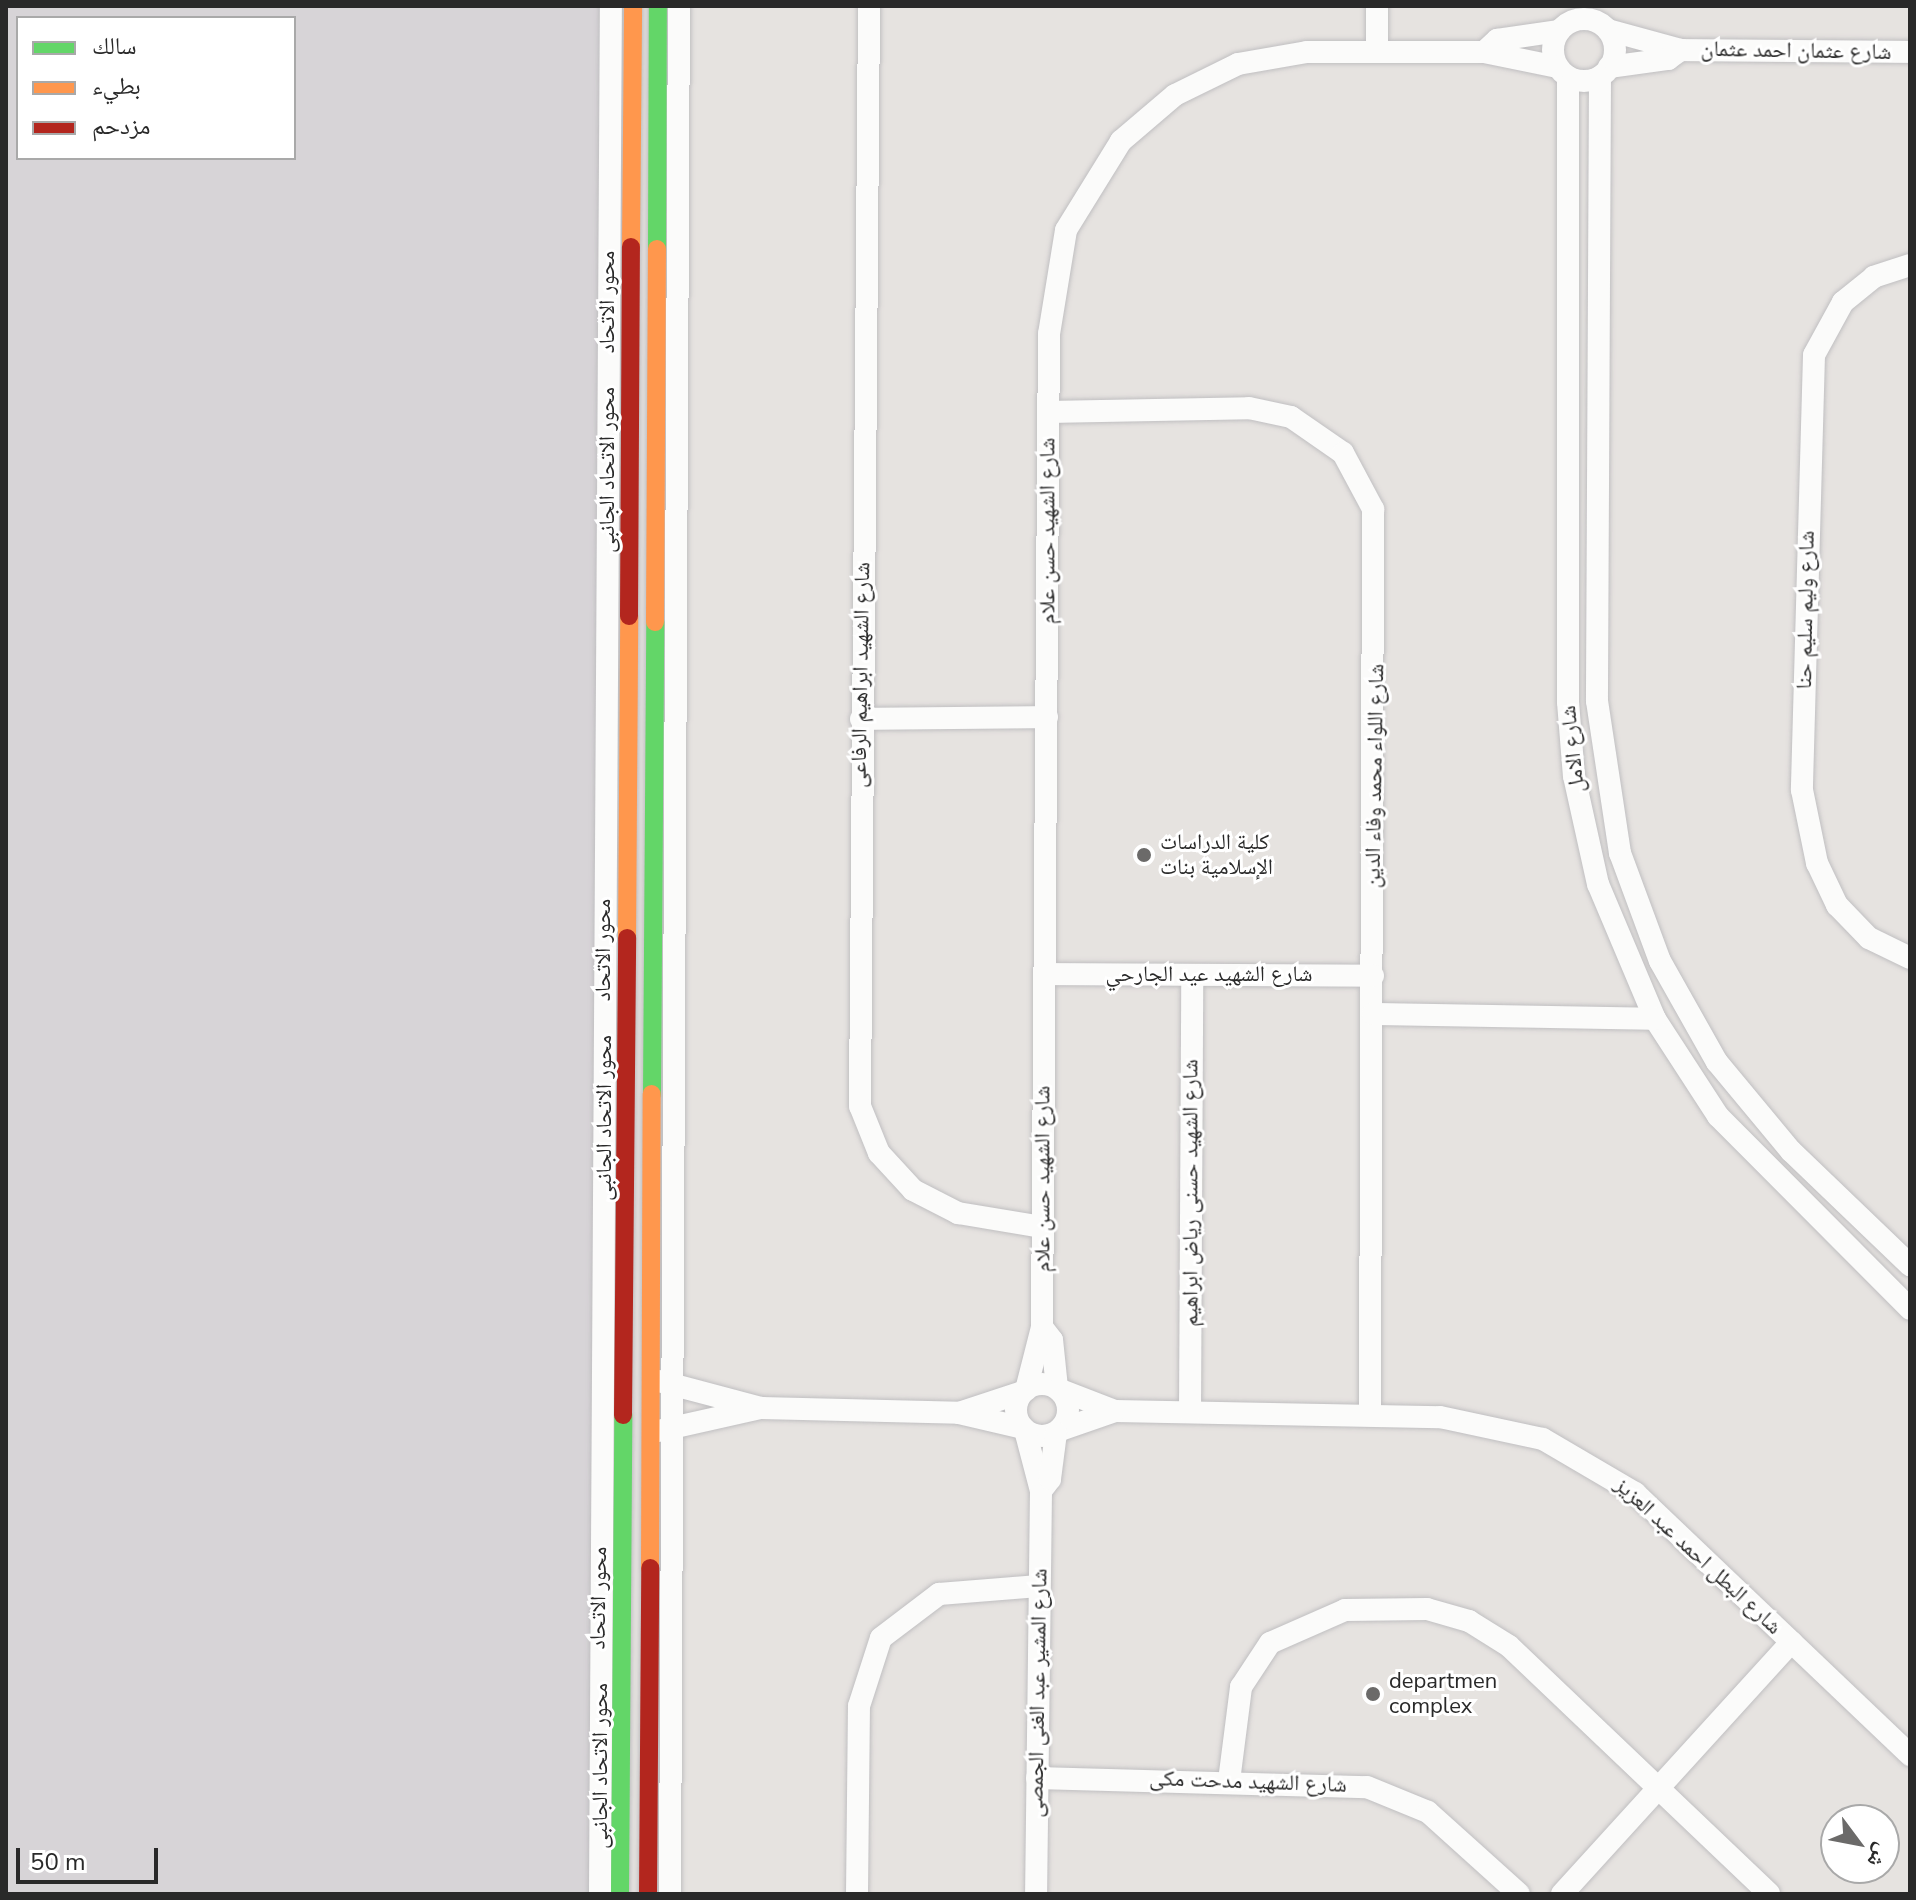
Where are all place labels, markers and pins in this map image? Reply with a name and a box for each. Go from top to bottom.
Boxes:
place label: كلية الدراسات الإسلامية بنات [1160,829,1273,880]
marker: كلية الدراسات الإسلامية بنات [1135,846,1153,864]
place label: departmen complex [1389,1668,1497,1720]
marker: departmen complex [1364,1685,1382,1703]

